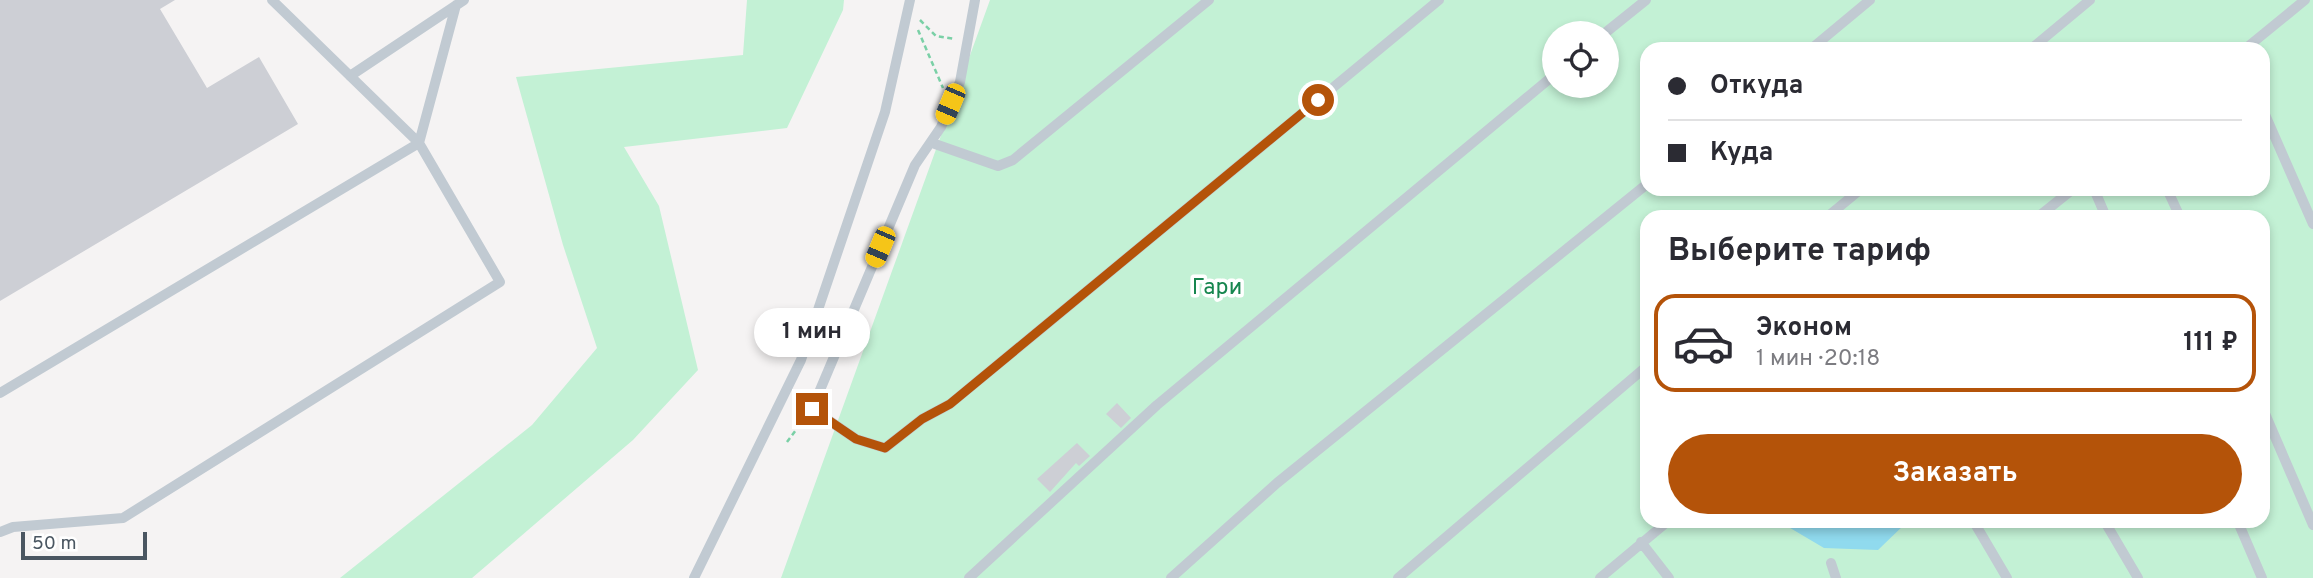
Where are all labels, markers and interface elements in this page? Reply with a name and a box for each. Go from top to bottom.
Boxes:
map controls [1542,21,1619,98]
button: locate [1542,21,1619,98]
text: Откуда [1710,70,1803,103]
car [933,81,968,127]
route start [1302,84,1334,116]
text: Куда [1710,137,1773,170]
car [863,224,898,270]
text: Выберите тариф [1668,232,1931,272]
park label: Гари [1192,274,1242,303]
callout: 1 мин [754,308,870,356]
icon: car [1672,312,1735,375]
text: Эконом [1756,312,1852,345]
text: 1 мин [782,318,842,347]
text: 111 ₽ [2183,327,2238,360]
text: 1 мин · 20:18 [1756,345,1880,374]
route end [796,393,828,425]
button: Заказать [1668,434,2242,514]
scale bar [21,529,147,561]
text: 50 m [32,532,77,556]

